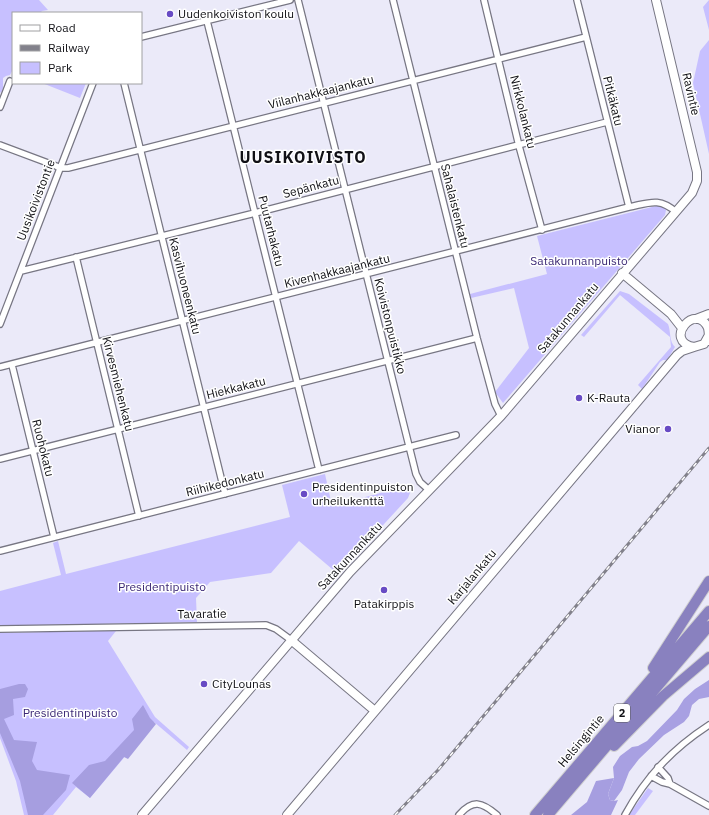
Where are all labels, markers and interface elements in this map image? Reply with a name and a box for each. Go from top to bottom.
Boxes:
place label: Uudenkoiviston koulu [178,6,294,21]
marker: Uudenkoiviston koulu [165,9,175,19]
legend [12,12,142,84]
text: Road [48,20,76,35]
text: Railway [48,40,90,55]
text: Park [48,60,73,75]
street label: Viilanhakkaajankatu [266,71,375,112]
street label: Ravintie [679,71,704,117]
street label: Nirkkolankatu [507,74,540,150]
street label: Pitkäkatu [600,74,627,127]
district label: UUSIKOIVISTO [239,147,367,167]
street label: Uusikoivistontie [13,157,58,243]
street label: Sahalaistenkatu [438,162,473,250]
street label: Sepänkatu [281,172,341,201]
street label: Puutarhakatu [255,194,288,268]
street label: Kasvihuoneenkatu [166,236,205,336]
street label: Kivenhakkaajankatu [282,250,391,291]
park label: Satakunnanpuisto [530,253,628,268]
street label: Koivistonpuistikko [371,276,410,376]
street label: Satakunnankatu [534,279,602,356]
street label: Kirvesmiehenkatu [99,335,138,433]
street label: Hiekkakatu [205,373,267,402]
place label: K-Rauta [587,390,631,405]
marker: K-Rauta [574,393,584,403]
street label: Ruohokatu [29,418,58,478]
place label: Vianor [625,421,661,436]
marker: Vianor [663,424,673,434]
street label: Riihikedonkatu [184,466,266,500]
place label: Presidentinpuiston urheilukenttä [312,479,414,508]
marker: Presidentinpuiston urheilukenttä [299,489,309,499]
street label: Satakunnankatu [314,519,385,593]
street label: Karjalankatu [444,546,499,607]
park label: Presidentipuisto [118,579,206,594]
marker: Patakirppis [379,585,389,595]
place label: Patakirppis [354,596,414,611]
street label: Tavaratie [177,606,227,621]
place label: CityLounas [212,676,271,691]
marker: CityLounas [199,679,209,689]
road number: 2 [614,704,630,722]
park label: Presidentinpuisto [23,705,118,720]
street label: Helsingintie [554,711,607,770]

